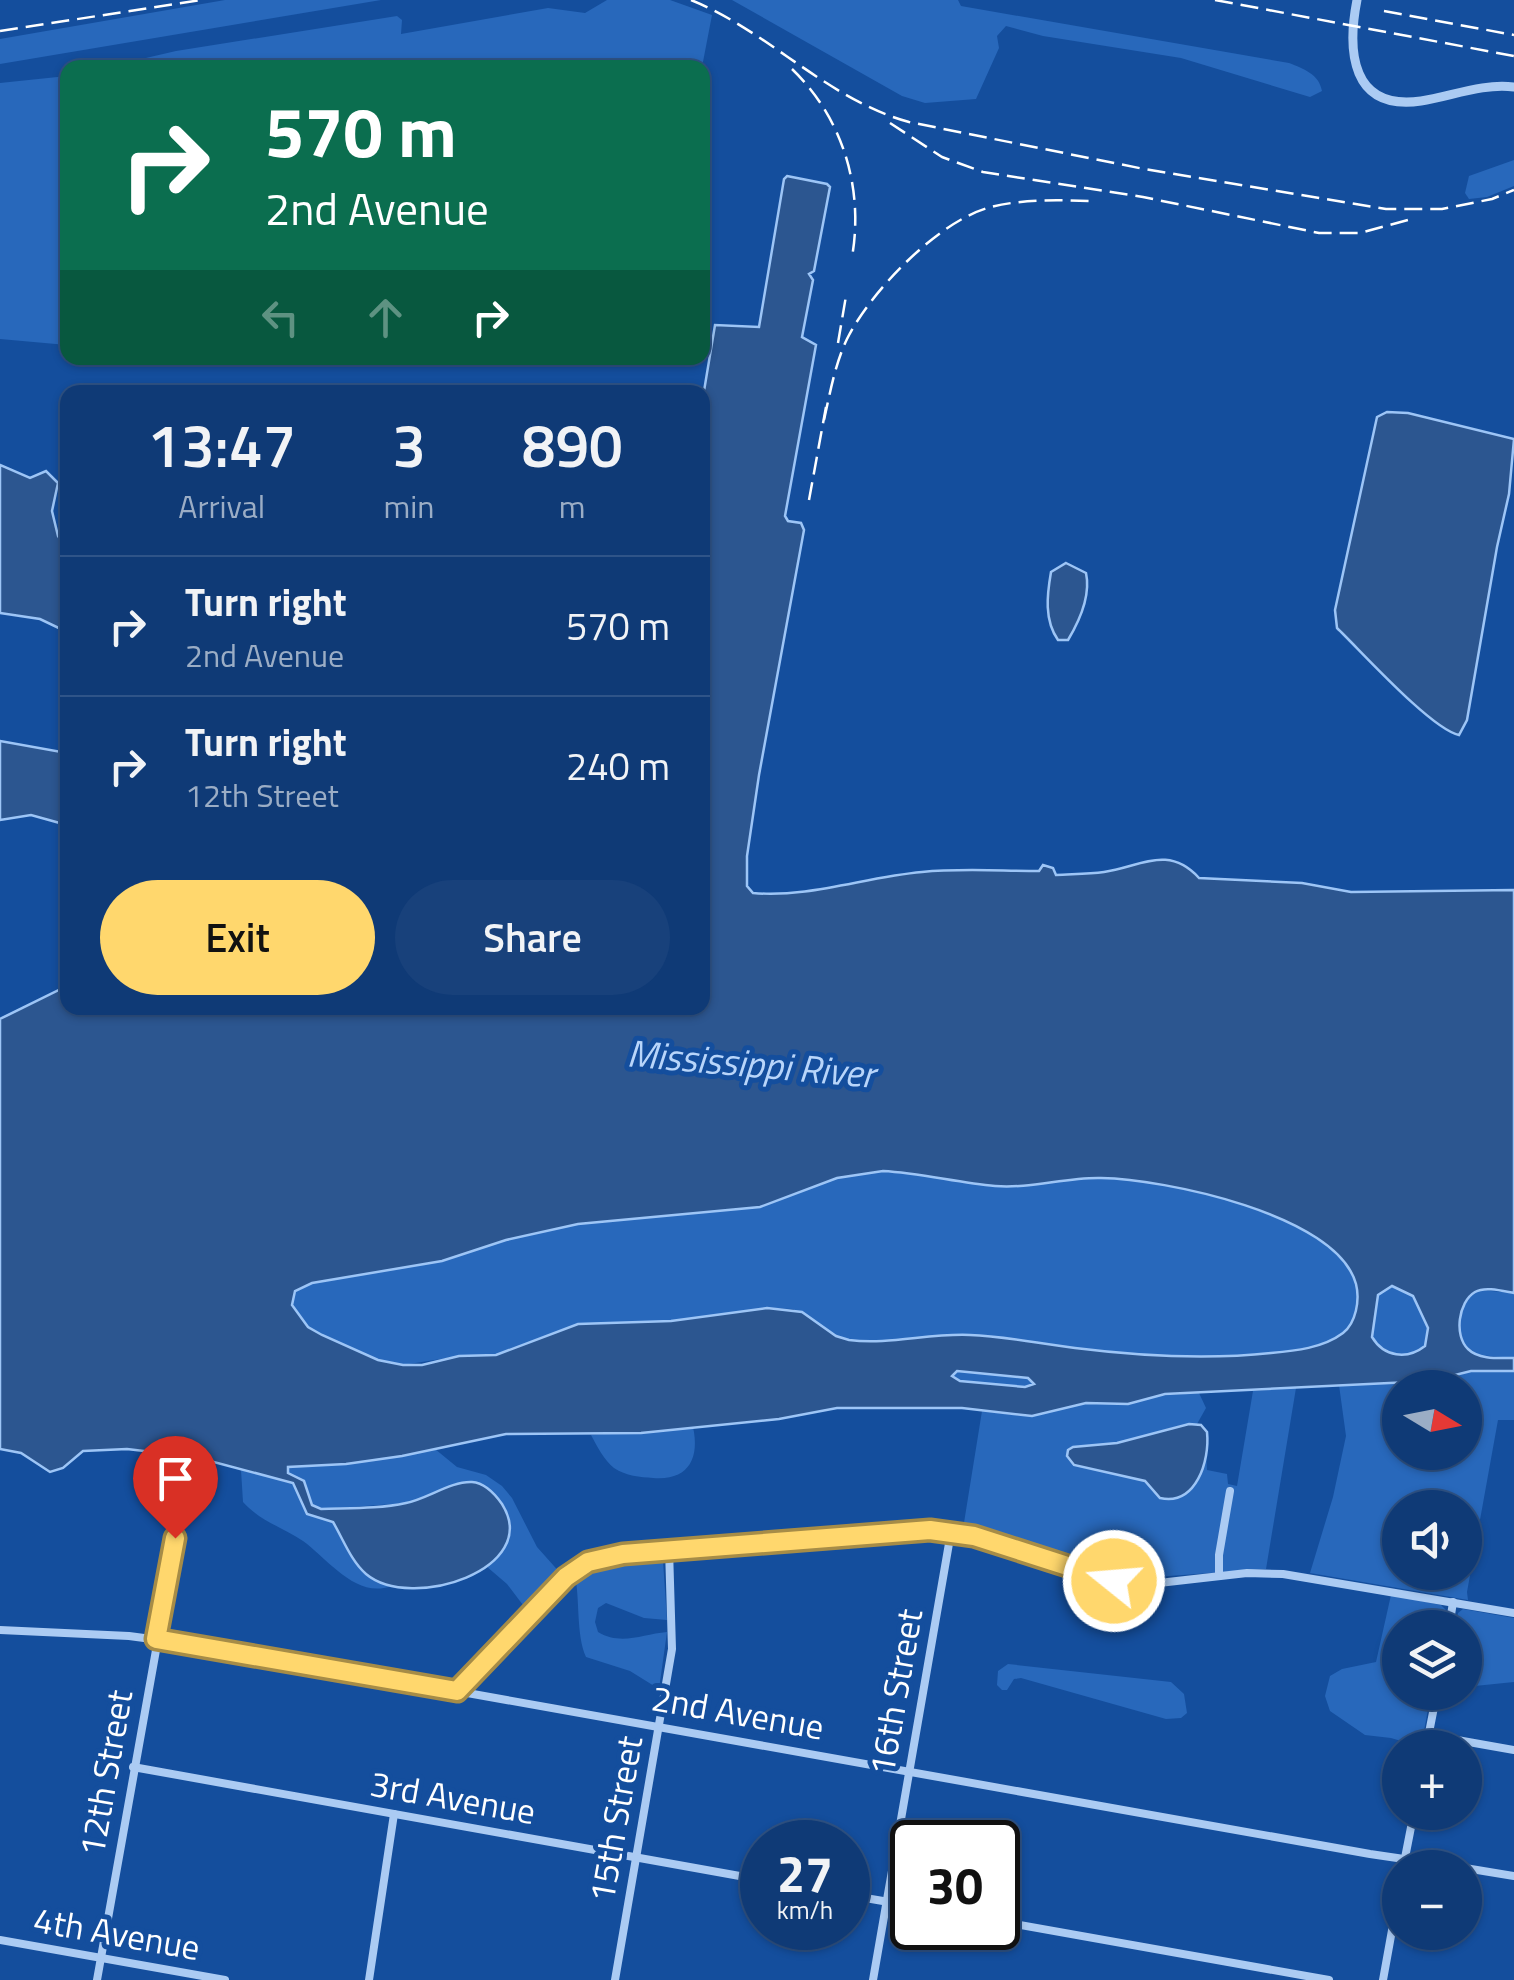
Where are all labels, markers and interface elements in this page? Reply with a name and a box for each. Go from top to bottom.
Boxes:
text: 570 m [265,78,457,184]
icon: right [100,100,230,230]
text: 2nd Avenue [265,174,489,242]
icon: left [253,290,308,345]
icon: ahead [358,290,413,345]
icon: right [463,290,518,345]
text: 13:47 [147,399,296,490]
text: 3 [392,399,426,490]
text: 890 [522,399,623,490]
text: Arrival [178,482,265,530]
text: min [383,482,434,530]
text: m [559,482,586,530]
text: Turn right [185,573,347,631]
text: 570 m [566,597,670,655]
icon: right [100,599,155,654]
text: 2nd Avenue [185,631,344,679]
text: Turn right [185,713,347,771]
text: 240 m [566,737,670,795]
icon: right [100,739,155,794]
text: 12th Street [185,771,339,819]
button: Exit [100,880,375,995]
button: Share [395,880,670,995]
water label: Mississippi River [625,1023,881,1103]
north arrow [1382,1370,1482,1470]
map controls [1382,1370,1482,1950]
pin [133,1436,218,1539]
icon: arrive [148,1451,203,1506]
button: sound [1382,1490,1482,1590]
position arrow [1062,1529,1166,1633]
street label: 16th Street [854,1604,936,1780]
button: layers [1382,1610,1482,1710]
street label: 2nd Avenue [648,1670,828,1754]
street label: 12th Street [64,1685,146,1861]
button: + [1382,1730,1482,1830]
street label: 15th Street [574,1731,656,1907]
street label: 3rd Avenue [366,1756,540,1838]
speed limit sign: 30 [890,1820,1020,1950]
text: 27 [777,1835,833,1911]
button: − [1382,1850,1482,1950]
text: km/h [777,1891,833,1929]
street label: 4th Avenue [30,1892,204,1974]

